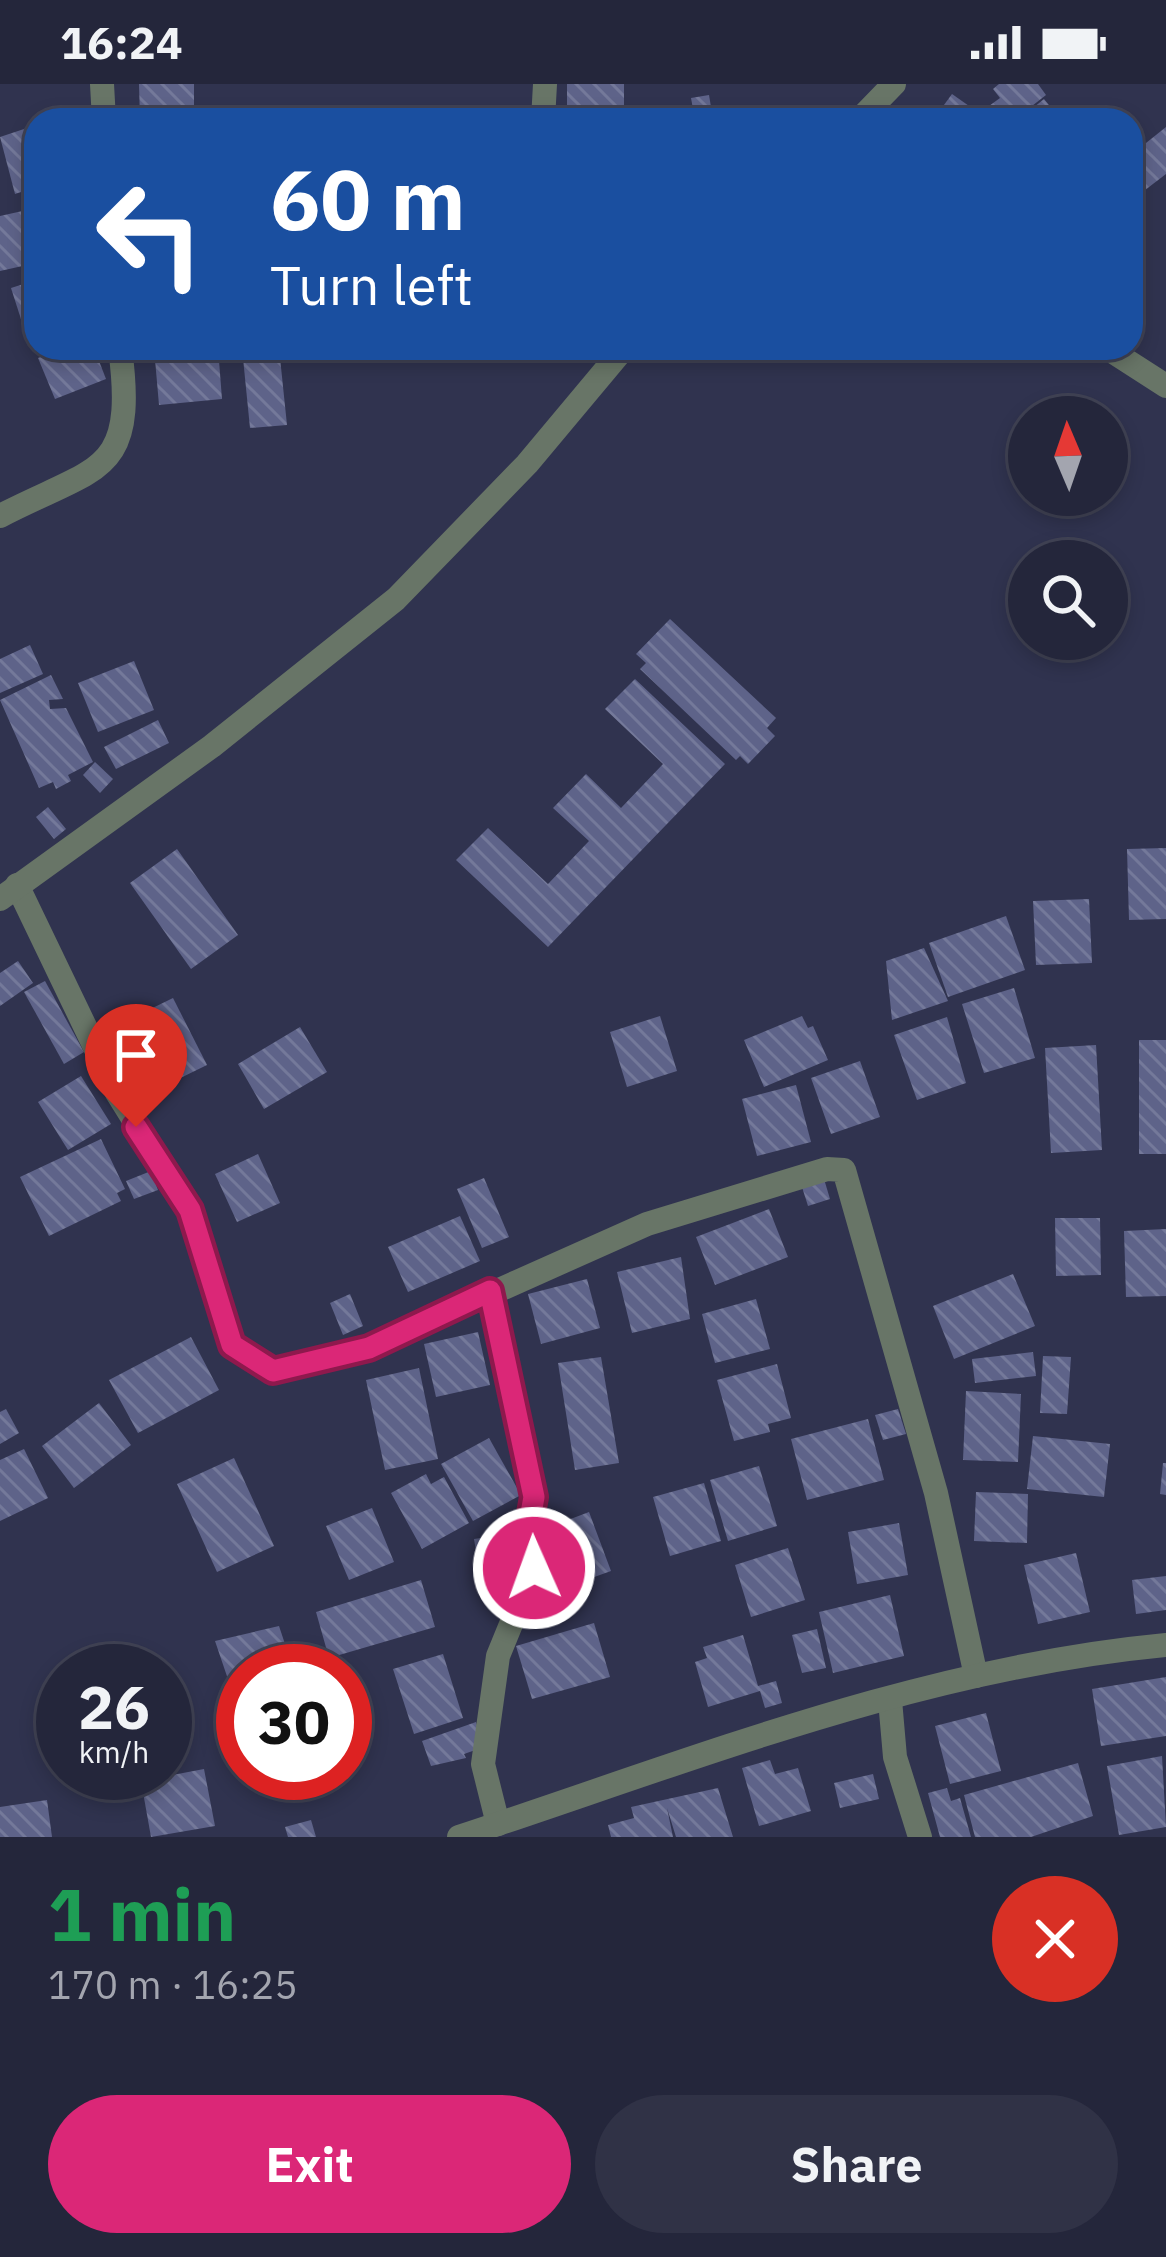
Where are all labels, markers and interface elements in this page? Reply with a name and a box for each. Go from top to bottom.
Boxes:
text: 16:24 [60,13,183,71]
text: 60 m [270,144,466,253]
icon: left [72,156,228,312]
text: Turn left [270,250,473,320]
north arrow [1008,396,1128,516]
map controls [1008,396,1128,660]
button: search [1008,540,1128,660]
pin [85,1004,187,1127]
icon: arrive [103,1022,169,1088]
position arrow [471,1505,597,1631]
speed limit sign: 30 [216,1644,372,1800]
text: 26 [78,1667,150,1746]
text: km/h [79,1732,149,1771]
text: 1 min [48,1867,236,1961]
button: close [992,1876,1118,2002]
text: 170 m · 16:25 [48,1959,298,2010]
button: Exit [48,2095,571,2233]
button: Share [595,2095,1118,2233]

